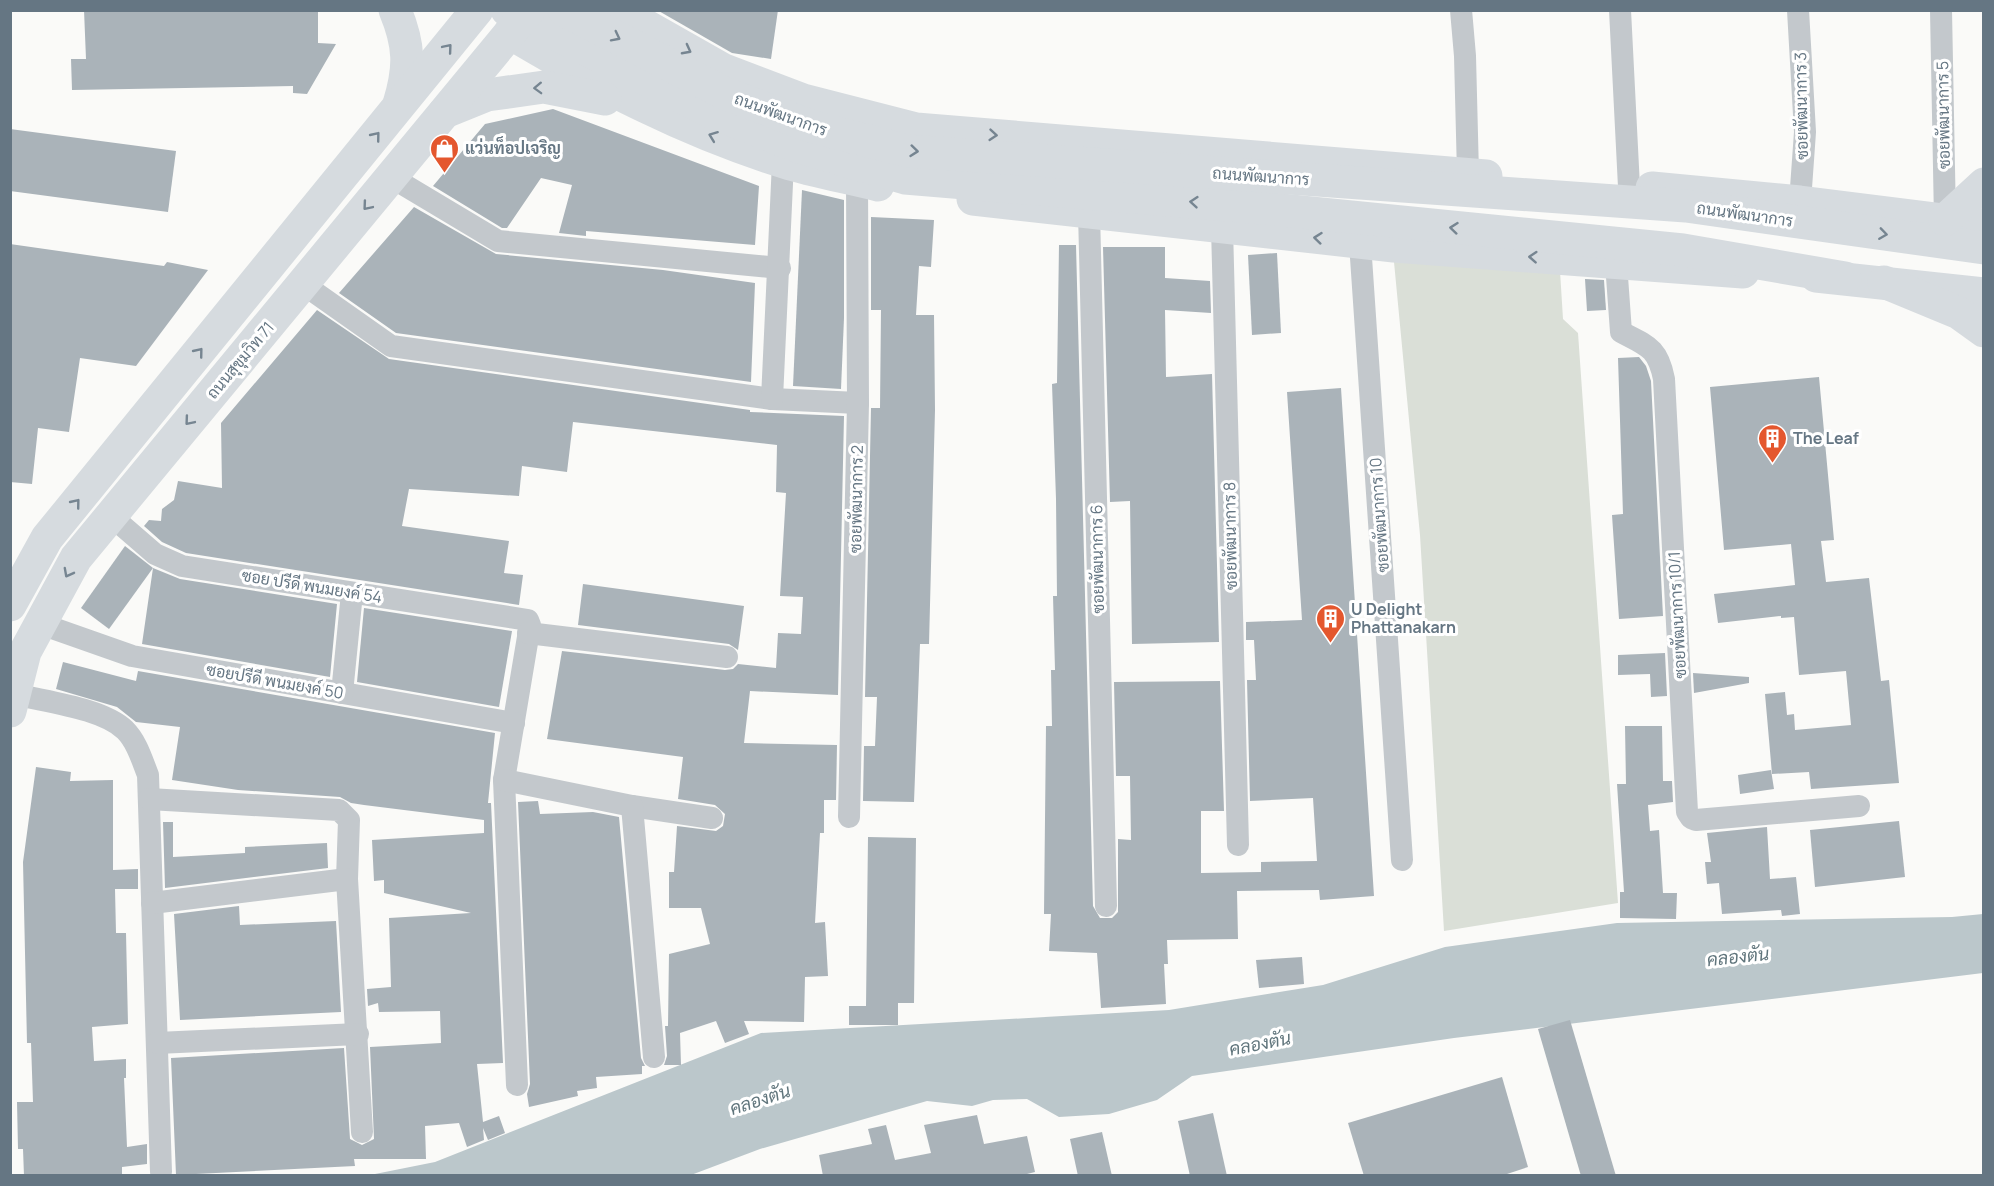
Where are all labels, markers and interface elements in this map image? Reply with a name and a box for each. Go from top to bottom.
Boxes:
one-way arrow [610,30,621,42]
one-way arrow [440,43,451,54]
one-way arrow [680,43,691,54]
street label: ซอยพัฒนาการ 3 [1789,52,1813,160]
street label: ซอยพัฒนาการ 5 [1931,61,1955,169]
one-way arrow [533,81,542,94]
street label: ถนนพัฒนาการ [732,87,831,141]
one-way arrow [988,129,997,142]
one-way arrow [368,131,379,142]
one-way arrow [709,131,720,143]
shop icon: แว่นท็อปเจริญ [428,132,460,174]
place label: แว่นท็อปเจริญ [465,135,561,159]
one-way arrow [910,145,919,157]
street label: ถนนพัฒนาการ [1212,162,1310,190]
one-way arrow [1189,196,1198,209]
street label: ถนนพัฒนาการ [1695,196,1795,232]
one-way arrow [363,199,374,210]
one-way arrow [1450,222,1459,235]
one-way arrow [1878,227,1887,239]
one-way arrow [1313,232,1322,245]
one-way arrow [1528,251,1537,264]
street label: ถนนสุขุมวิท 71 [201,317,280,404]
one-way arrow [192,347,203,358]
one-way arrow [186,414,197,425]
building icon: The Leaf [1756,422,1788,464]
place label: The Leaf [1793,427,1859,449]
street label: ซอยพัฒนาการ 2 [844,445,868,553]
street label: ซอยพัฒนาการ 10 [1364,457,1394,573]
street label: ซอยพัฒนาการ 8 [1218,482,1242,590]
one-way arrow [68,498,79,509]
street label: ซอยพัฒนาการ 6 [1085,504,1109,614]
street label: ซอยพัฒนาการ 10/1 [1663,551,1691,679]
street label: ซอย ปรีดี พนมยงค์ 54 [240,563,384,608]
one-way arrow [64,567,75,578]
place label: U Delight Phattanakarn [1351,598,1456,638]
building icon: U Delight Phattanakarn [1314,602,1346,644]
street label: ซอยปรีดี พนมยงค์ 50 [205,657,346,704]
water label: คลองตัน [1706,941,1771,971]
water label: คลองตัน [1227,1025,1293,1061]
water label: คลองตัน [726,1078,794,1120]

